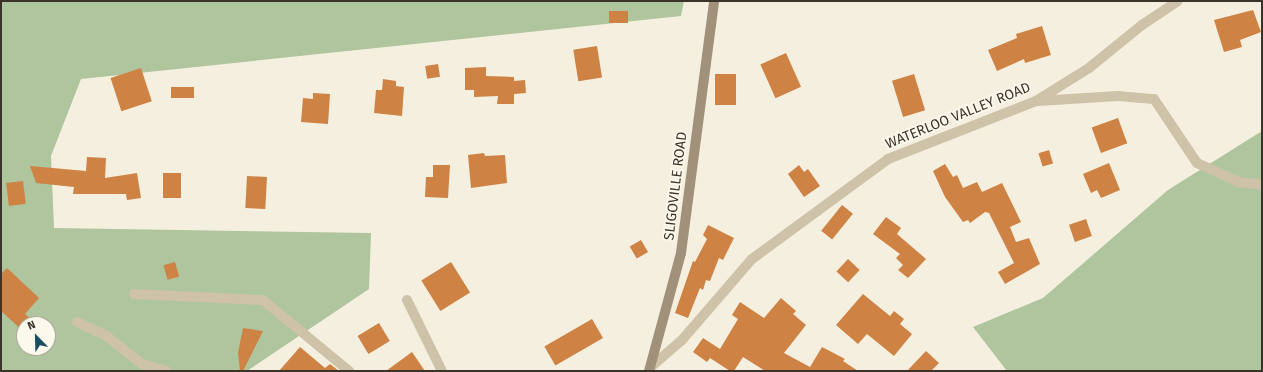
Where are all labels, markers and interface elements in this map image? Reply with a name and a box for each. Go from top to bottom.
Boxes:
street label: WATERLOO VALLEY ROAD [883,79,1033,153]
street label: SLIGOVILLE ROAD [661,131,691,241]
north arrow [16,316,56,356]
text: N [26,318,37,333]

